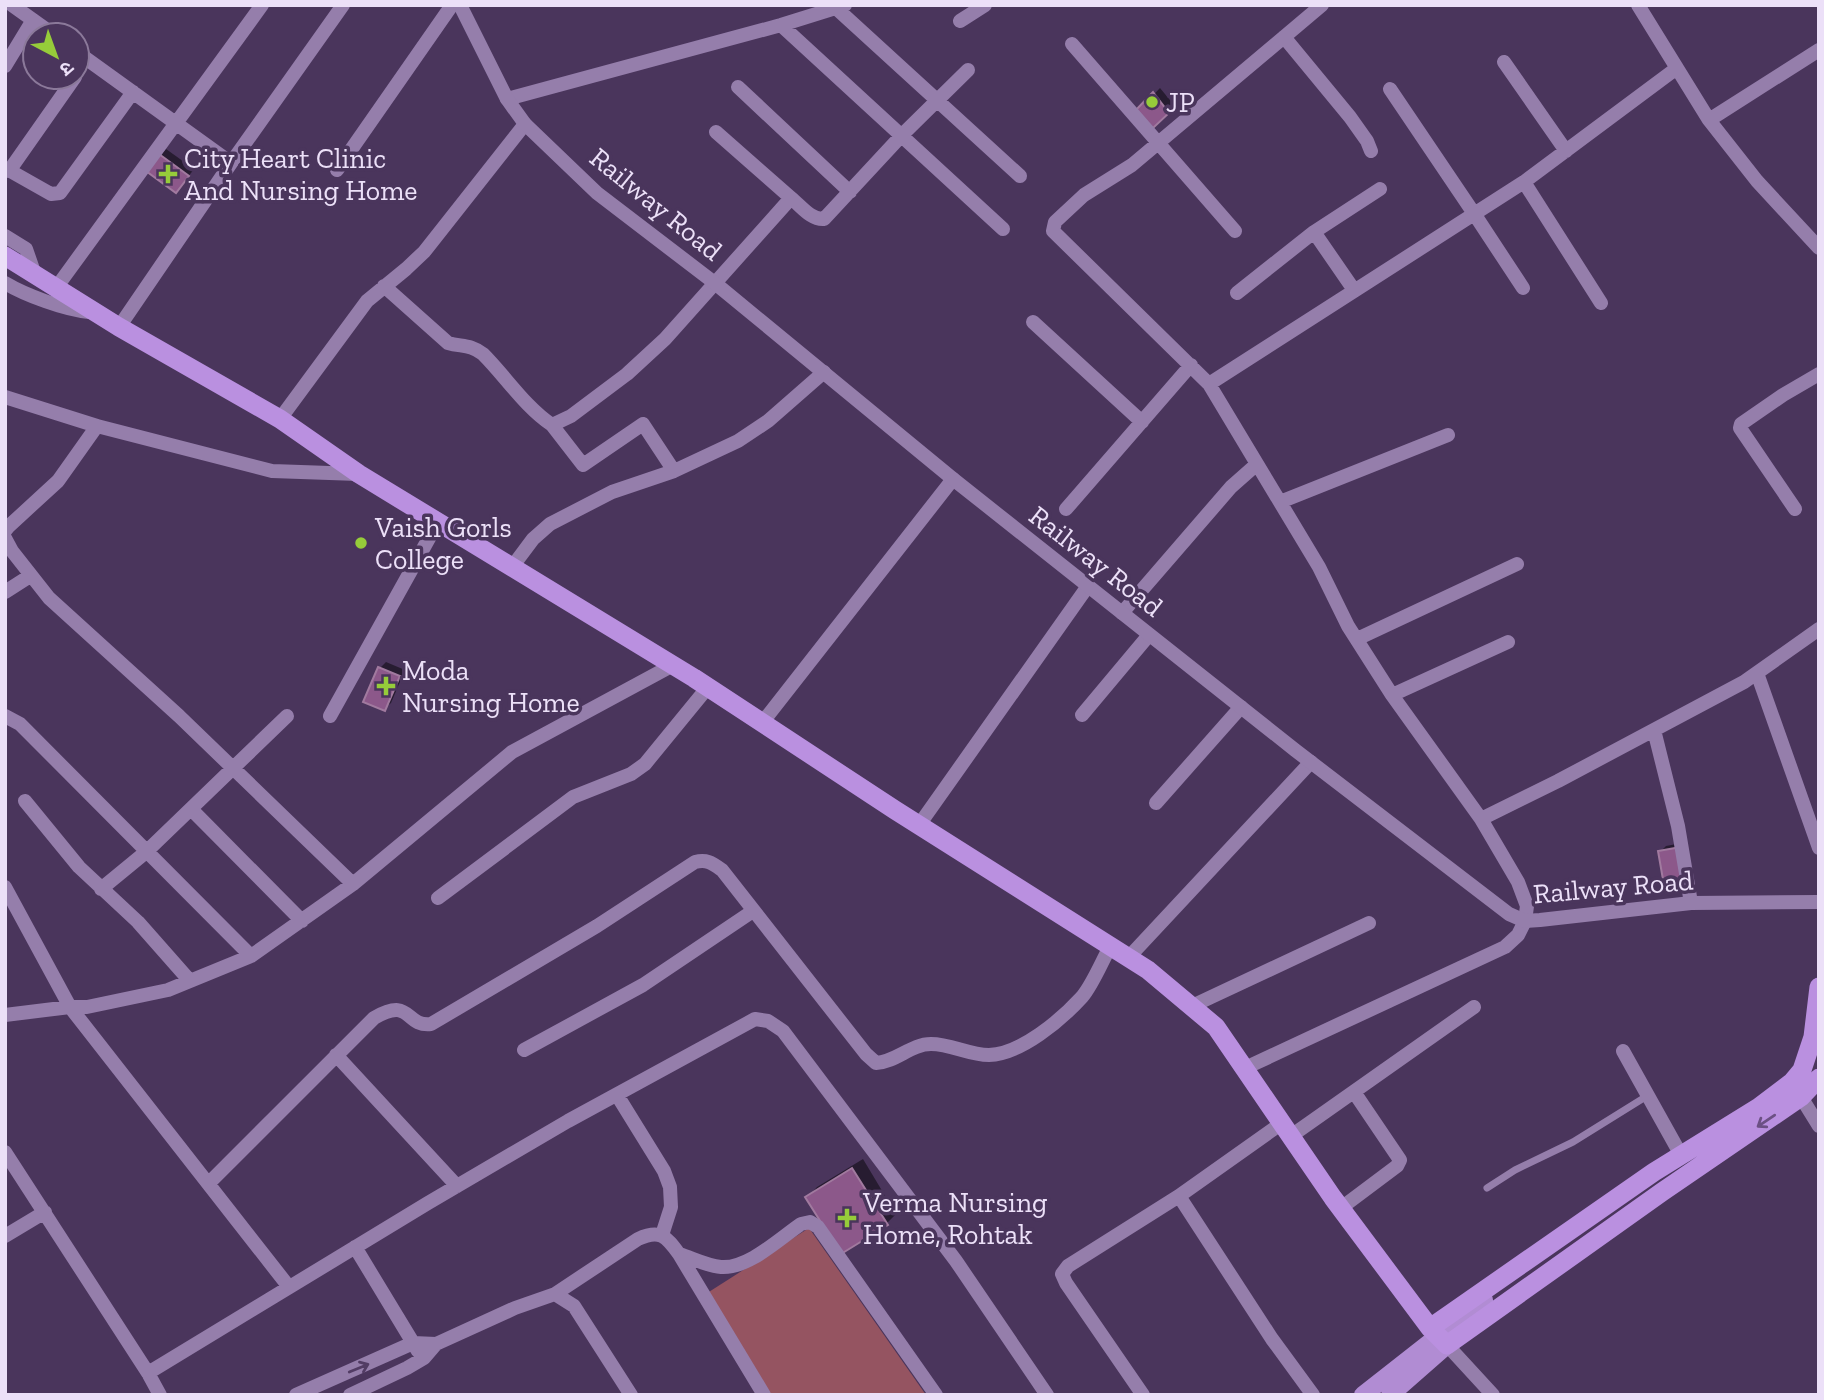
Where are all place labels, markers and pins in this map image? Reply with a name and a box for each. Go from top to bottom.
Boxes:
place label: JP [1166,86,1195,119]
marker: JP [1144,94,1160,110]
place label: City Heart Clinic And Nursing Home [184,142,418,207]
marker: City Heart Clinic And Nursing Home [158,164,178,184]
place label: Vaish Gorls College [374,511,512,576]
marker: Vaish Gorls College [353,535,369,551]
place label: Moda Nursing Home [402,654,580,719]
marker: Moda Nursing Home [376,676,396,696]
place label: Verma Nursing Home, Rohtak [862,1186,1047,1251]
marker: Verma Nursing Home, Rohtak [837,1208,857,1228]

